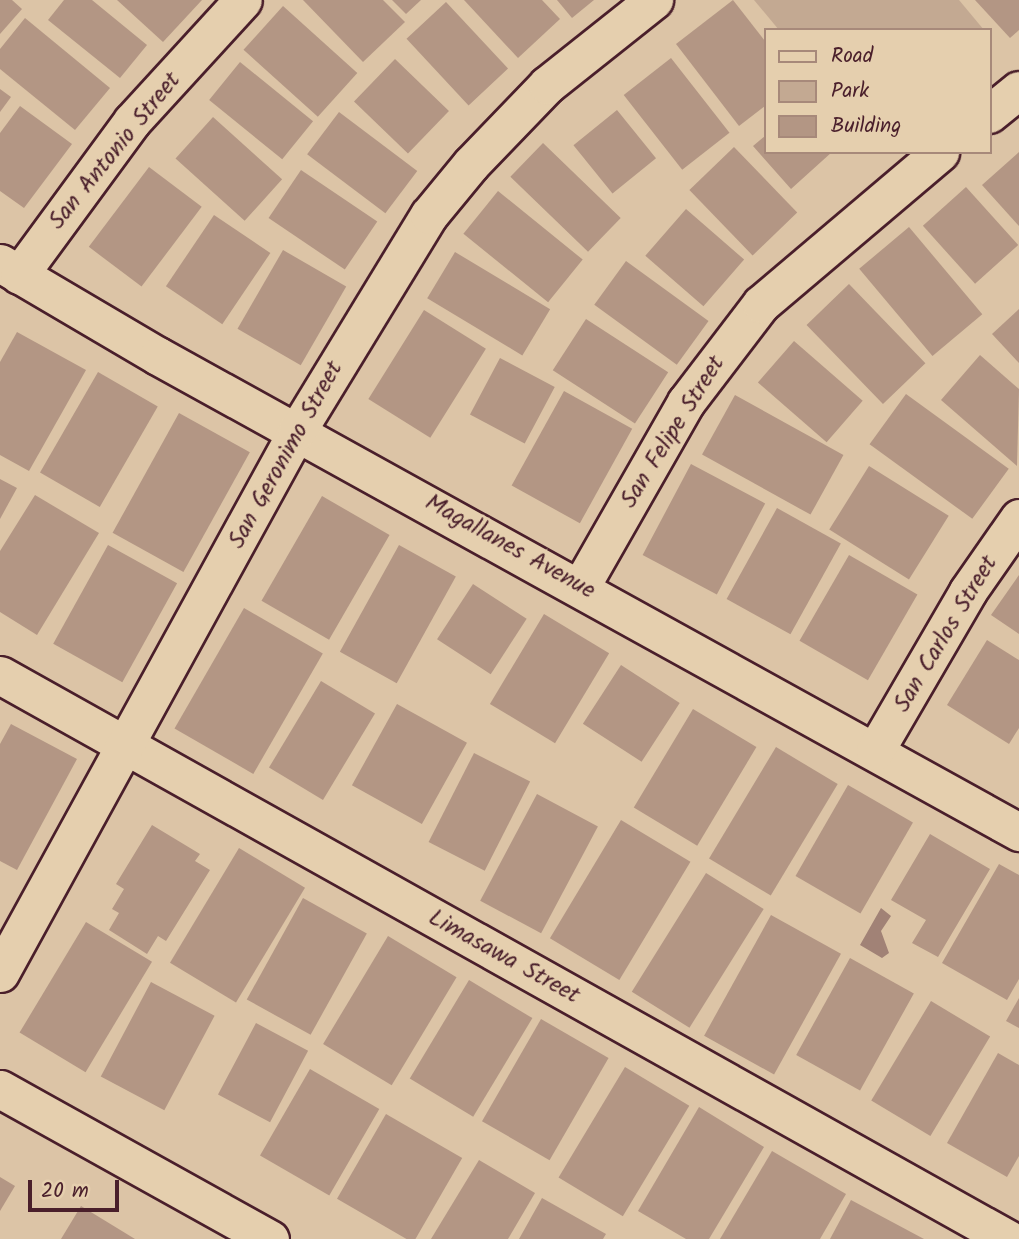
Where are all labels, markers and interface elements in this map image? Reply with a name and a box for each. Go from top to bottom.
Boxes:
legend [764,28,991,154]
text: Road [831,40,873,73]
street label: San Antonio Street [43,67,187,235]
text: Park [831,75,869,108]
text: Building [831,110,901,143]
street label: San Felipe Street [615,351,731,513]
street label: San Geronimo Street [223,356,349,554]
street label: Magallanes Avenue [420,488,600,606]
street label: San Carlos Street [888,551,1004,717]
street label: Limasawa Street [423,904,585,1010]
scale bar [32,1166,122,1210]
text: 20 m [41,1175,89,1208]

